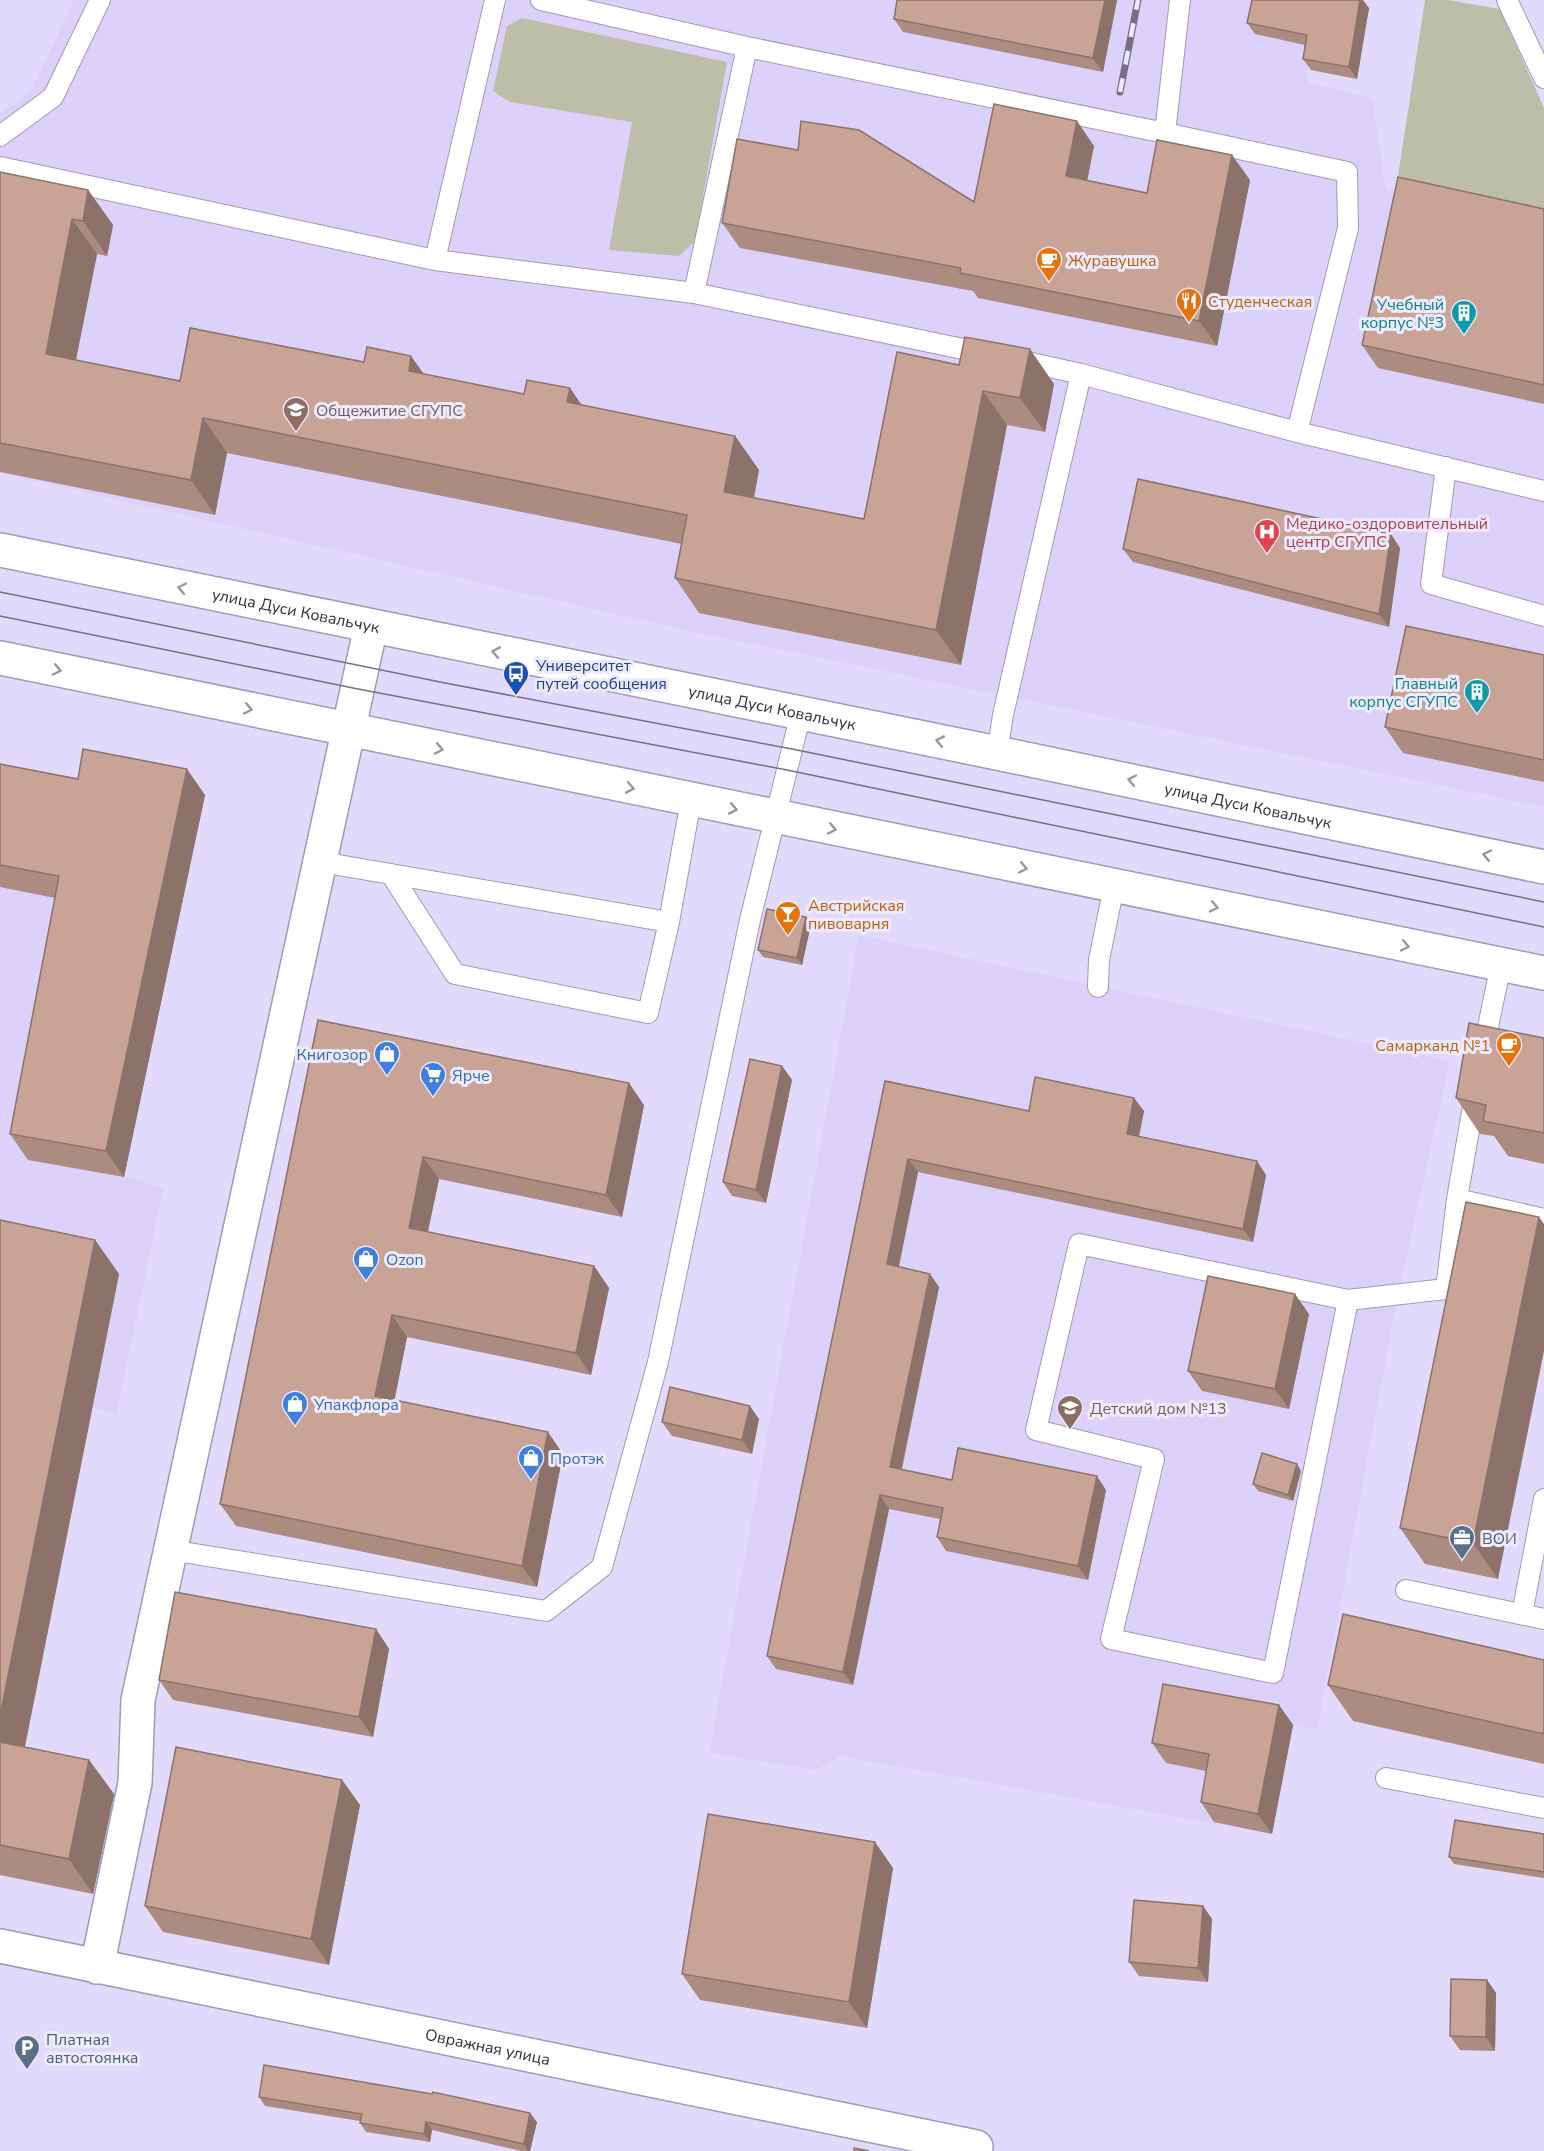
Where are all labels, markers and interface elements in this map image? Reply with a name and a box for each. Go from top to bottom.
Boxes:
cafe icon: Журавушка [1034,245,1064,283]
place label: Журавушка [1068,250,1157,272]
restaurant icon: Студенческая [1174,286,1204,324]
place label: Студенческая [1208,291,1312,313]
place label: Учебный корпус №3 [1361,294,1444,334]
building icon: Учебный корпус №3 [1449,298,1479,336]
school or university icon: Общежитие СГУПС [281,395,311,433]
place label: Общежитие СГУПС [316,400,463,422]
place label: Медико-оздоровительный центр СГУПС [1286,513,1488,553]
hospital icon: Медико-оздоровительный центр СГУПС [1252,517,1282,555]
one-way arrow [177,582,187,595]
street label: улица Дуси Ковальчук [210,583,382,639]
one-way arrow [492,647,502,660]
place label: Университет путей сообщения [535,655,667,695]
bus stop icon: Университет путей сообщения [501,659,531,697]
one-way arrow [52,662,62,675]
place label: Главный корпус СГУПС [1349,673,1458,713]
building icon: Главный корпус СГУПС [1462,677,1492,715]
street label: улица Дуси Ковальчук [686,680,858,736]
one-way arrow [243,702,253,715]
one-way arrow [936,735,946,748]
one-way arrow [434,742,444,755]
one-way arrow [1127,775,1137,788]
street label: улица Дуси Ковальчук [1162,778,1334,835]
one-way arrow [625,781,635,794]
one-way arrow [728,801,738,814]
one-way arrow [827,822,837,835]
one-way arrow [1482,849,1492,862]
one-way arrow [1018,861,1028,874]
place label: Австрийская пивоварня [808,895,905,935]
bar icon: Австрийская пивоварня [773,899,803,937]
one-way arrow [1209,900,1219,913]
one-way arrow [1400,939,1410,952]
cafe icon: Самарканд №1 [1494,1030,1524,1068]
place label: Самарканд №1 [1375,1035,1490,1057]
shop icon: Книгозор [372,1039,402,1077]
place label: Книгозор [296,1044,368,1066]
supermarket icon: Ярче [418,1060,448,1098]
place label: Ярче [452,1065,490,1087]
shop icon: Ozon [351,1244,381,1282]
place label: Ozon [386,1249,424,1271]
shop icon: Упакфлора [280,1389,310,1427]
school or university icon: Детский дом №13 [1055,1393,1085,1431]
place label: Упакфлора [313,1394,399,1416]
place label: Детский дом №13 [1090,1398,1227,1420]
shop icon: Протэк [516,1443,546,1481]
place label: Протэк [550,1448,605,1470]
office icon: ВОИ [1447,1523,1477,1561]
place label: ВОИ [1482,1528,1517,1550]
street label: Овражная улица [423,2024,552,2071]
place label: Платная автостоянка [46,2029,138,2069]
parking icon: Платная автостоянка [12,2033,42,2071]

